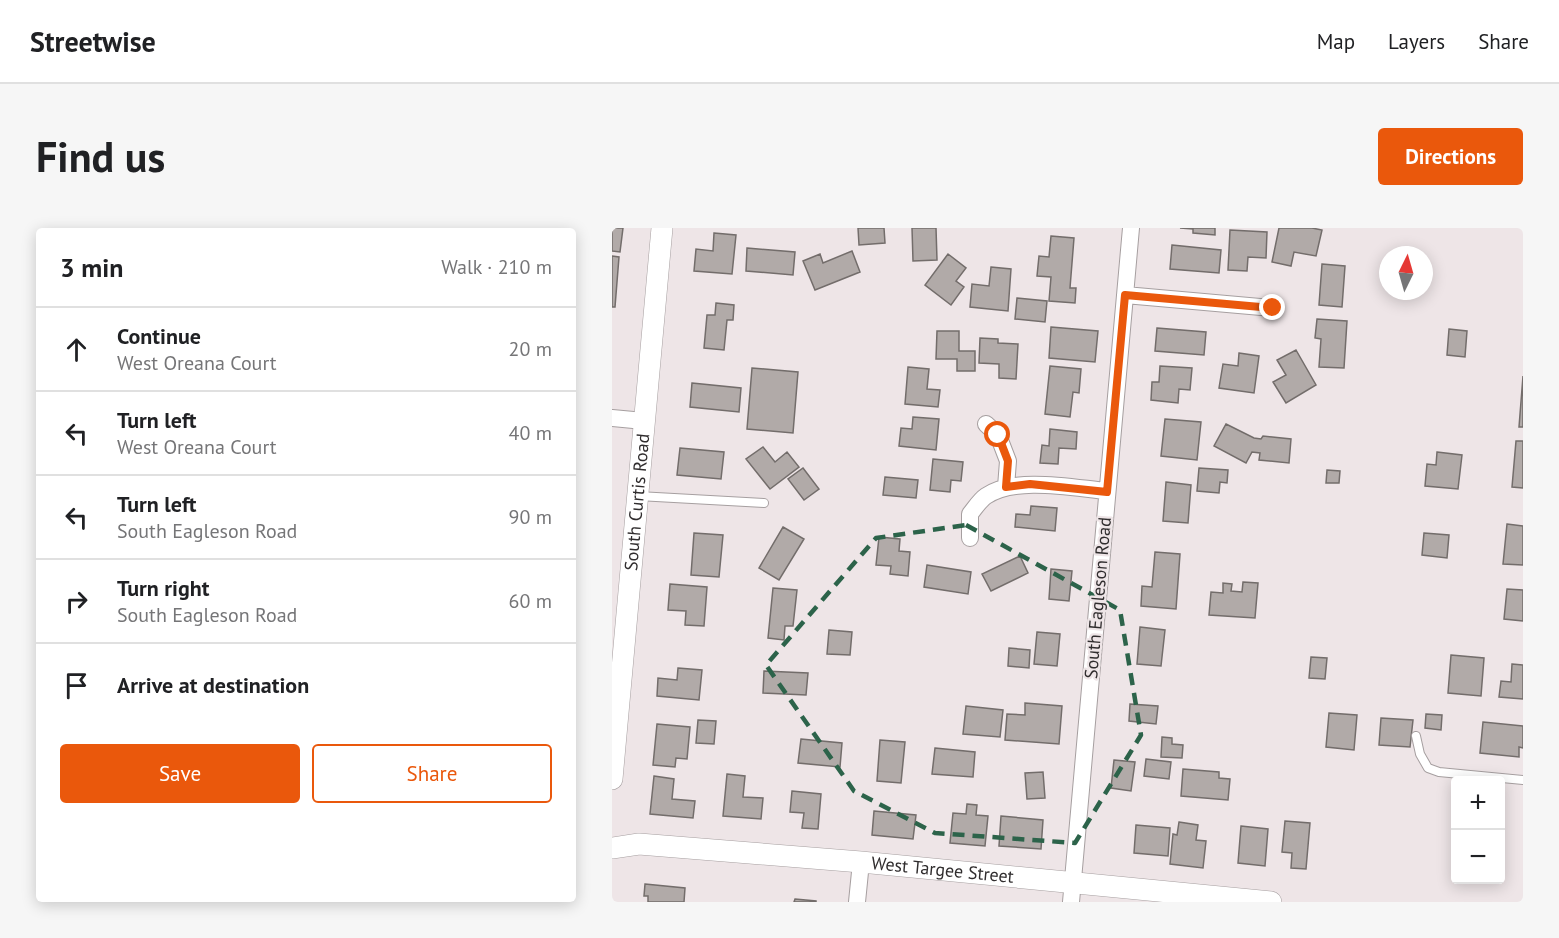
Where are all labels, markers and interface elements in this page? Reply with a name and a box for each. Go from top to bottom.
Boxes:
text: Streetwise [30,23,156,60]
text: Map [1317,28,1355,55]
text: Layers [1388,28,1445,55]
text: Share [1478,28,1529,55]
button: Directions [1378,128,1523,185]
text: Find us [36,129,165,184]
north arrow [1379,246,1433,300]
text: 3 min [60,251,123,284]
text: Walk · 210 m [441,254,552,280]
route end [1259,294,1285,320]
text: Continue [117,322,201,350]
icon: ahead [60,333,93,366]
text: 20 m [509,336,552,362]
text: West Oreana Court [117,350,277,376]
text: Turn left [117,406,197,434]
icon: left [60,417,93,450]
text: 40 m [509,420,552,446]
route start [984,421,1010,447]
street label: South Curtis Road [619,433,654,572]
text: West Oreana Court [117,434,277,460]
text: Turn left [117,490,197,518]
icon: left [60,501,93,534]
text: 90 m [509,504,552,530]
street label: South Eagleson Road [1079,516,1116,680]
text: South Eagleson Road [117,518,297,544]
text: Turn right [117,574,209,602]
icon: right [60,585,93,618]
text: 60 m [509,588,552,614]
text: South Eagleson Road [117,602,297,628]
icon: arrive [60,669,93,702]
text: Arrive at destination [117,671,309,699]
button: Save [60,744,300,803]
button: Share [312,744,552,803]
map controls [1451,776,1505,884]
button: + [1451,776,1505,830]
button: − [1451,830,1505,884]
street label: West Targee Street [870,851,1015,888]

